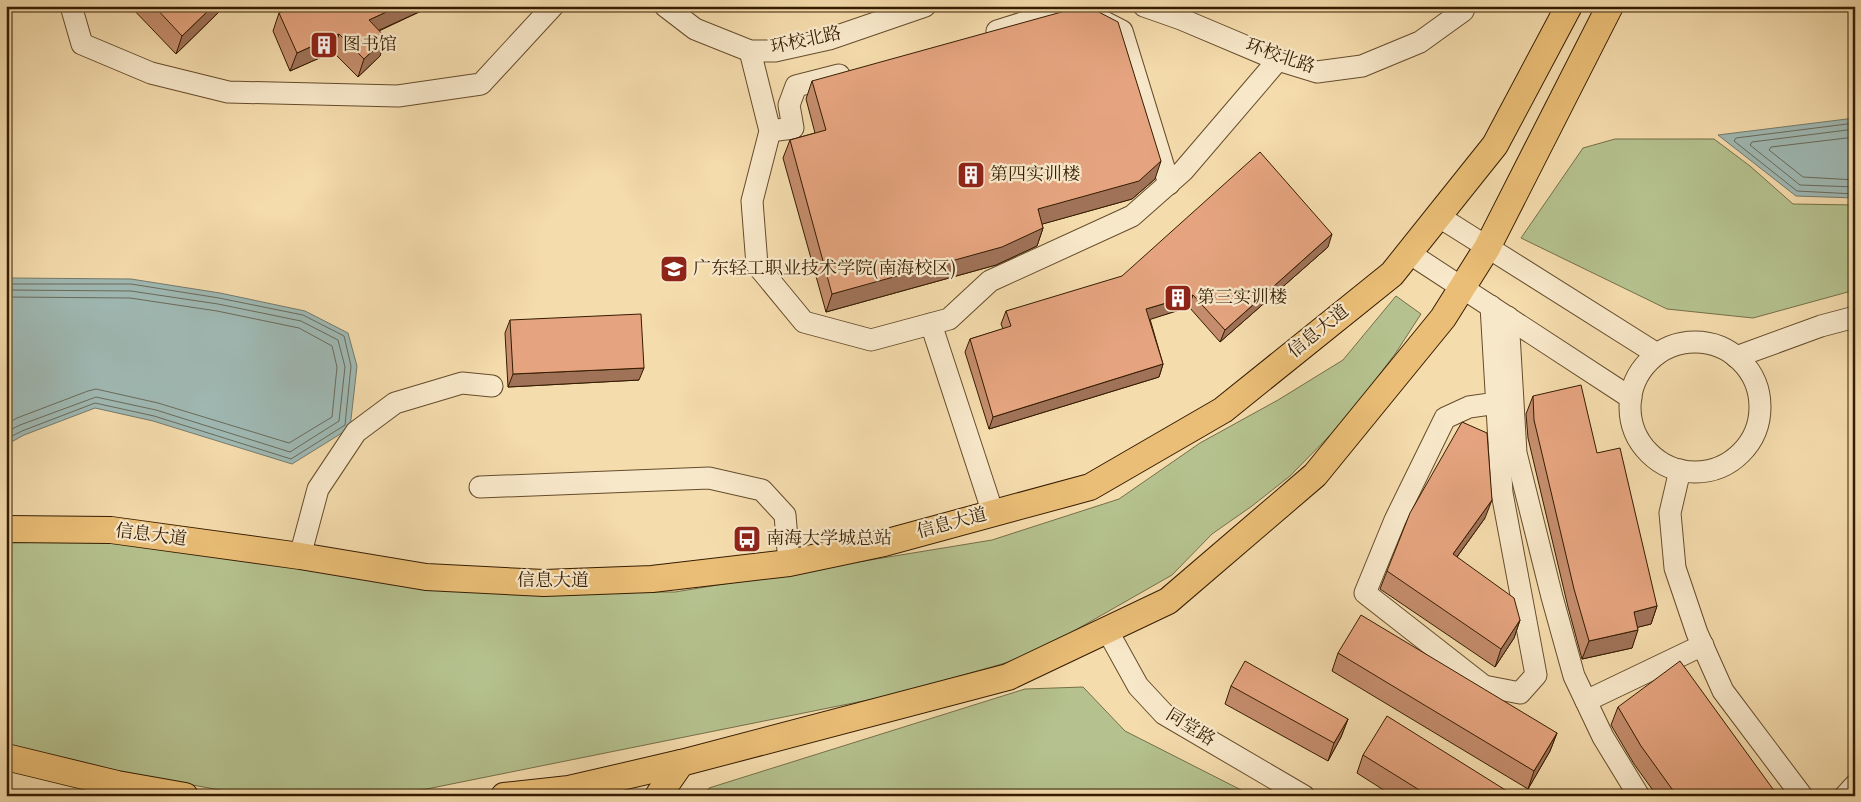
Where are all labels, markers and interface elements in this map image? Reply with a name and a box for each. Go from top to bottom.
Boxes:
street label: 环校北路 [768,21,844,61]
building icon: 图书馆 [309,30,339,60]
place label: 图书馆 [343,33,397,58]
street label: 环校北路 [1242,33,1318,81]
building icon: 第四实训楼 [956,160,986,190]
place label: 第四实训楼 [990,163,1080,188]
school or university icon: 广东轻工职业技术学院(南海校区) [659,254,689,284]
place label: 广东轻工职业技术学院(南海校区) [693,257,955,282]
building icon: 第三实训楼 [1163,283,1193,313]
place label: 第三实训楼 [1197,286,1287,311]
street label: 信息大道 [1283,300,1355,364]
street label: 信息大道 [914,503,990,545]
street label: 信息大道 [114,519,188,553]
bus stop icon: 南海大学城总站 [732,524,762,554]
place label: 南海大学城总站 [766,527,892,552]
street label: 信息大道 [517,569,589,594]
street label: 同堂路 [1160,703,1220,753]

